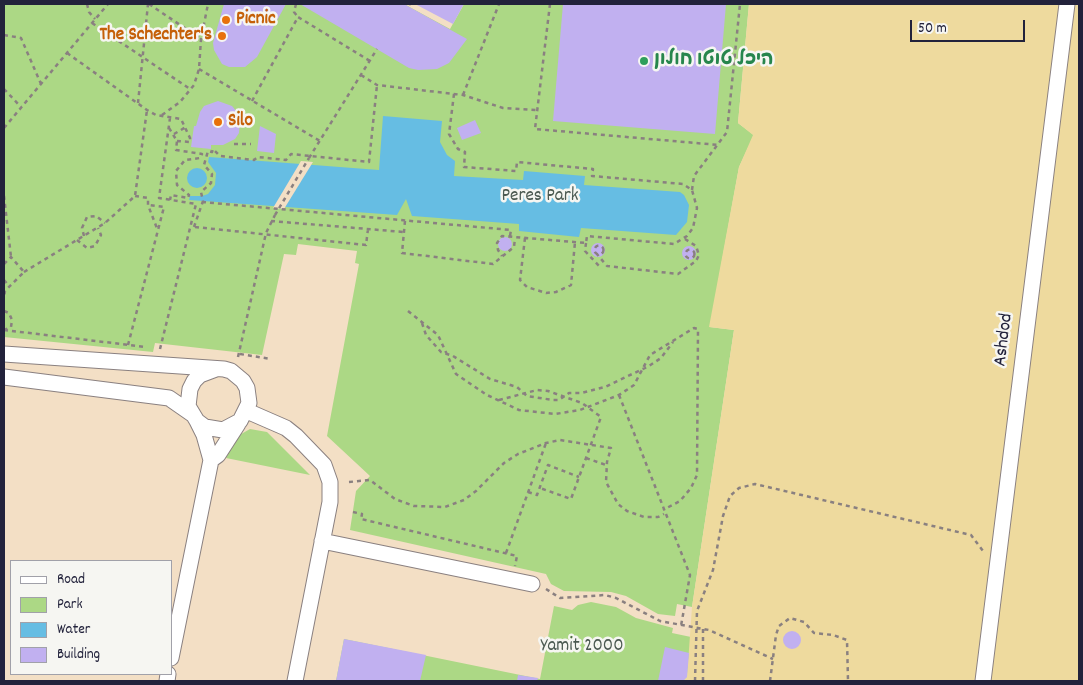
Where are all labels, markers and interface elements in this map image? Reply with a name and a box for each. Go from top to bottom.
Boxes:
place label: Picnic [236,9,276,31]
scale bar [913,10,1028,42]
marker: Picnic [220,14,232,26]
text: 50 m [918,18,947,40]
place label: The Schechter's [99,25,212,47]
marker: The Schechter's [216,30,228,42]
place label: היכל טוטו חולון [654,50,774,72]
marker: היכל טוטו חולון [638,55,650,67]
place label: Silo [228,111,253,133]
marker: Silo [212,116,224,128]
park label: Peres Park [501,186,579,208]
street label: Ashdod [990,312,1020,368]
legend [10,560,172,675]
text: Road [57,569,85,591]
text: Park [57,594,83,616]
text: Water [57,619,90,641]
park label: Yamit 2000 [540,636,624,658]
text: Building [57,644,100,666]

